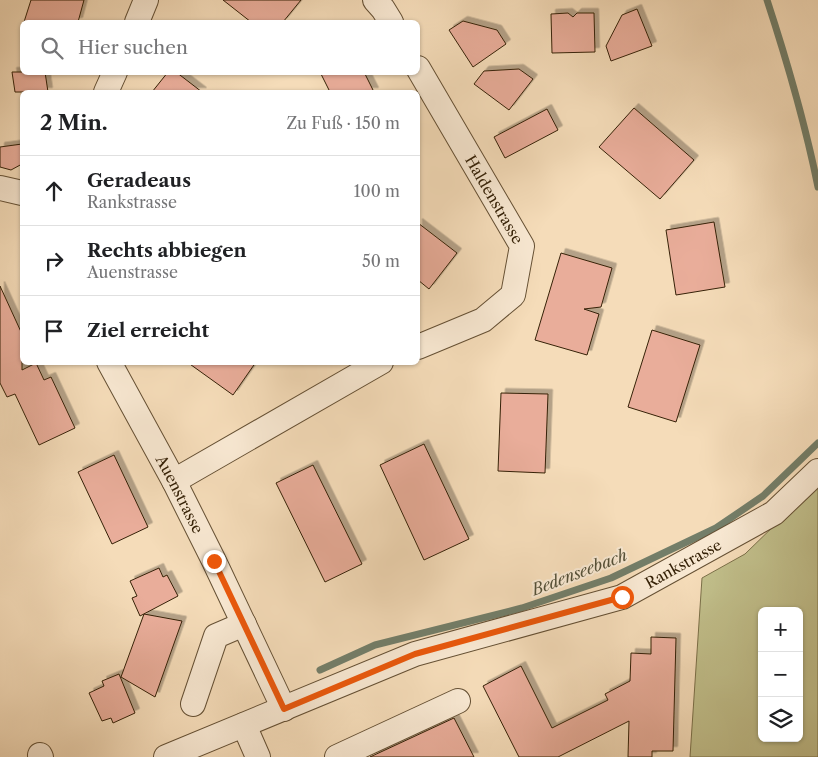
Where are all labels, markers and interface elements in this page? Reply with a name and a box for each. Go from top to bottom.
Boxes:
search box [20,20,420,75]
icon: search [38,34,66,62]
text: Hier suchen [78,36,188,59]
text: 2 Min. [40,110,108,135]
text: Zu Fuß · 150 m [286,113,400,133]
street label: Haldenstrasse [461,151,528,247]
text: Geradeaus [87,169,191,192]
icon: ahead [40,177,68,205]
text: 100 m [354,181,400,201]
text: Rankstrasse [87,192,177,212]
text: Rechts abbiegen [87,239,247,262]
icon: right [40,247,68,275]
text: 50 m [362,251,400,271]
text: Auenstrasse [87,262,178,282]
icon: arrive [40,317,68,345]
text: Ziel erreicht [87,319,209,342]
street label: Auenstrasse [152,451,208,536]
street label: Rankstrasse [642,534,725,592]
water label: Bedenseebach [527,545,630,600]
route end [203,550,226,573]
route start [611,586,634,609]
map controls [758,607,803,742]
button: + [758,607,803,652]
button: − [758,652,803,697]
button: layers [758,697,803,742]

